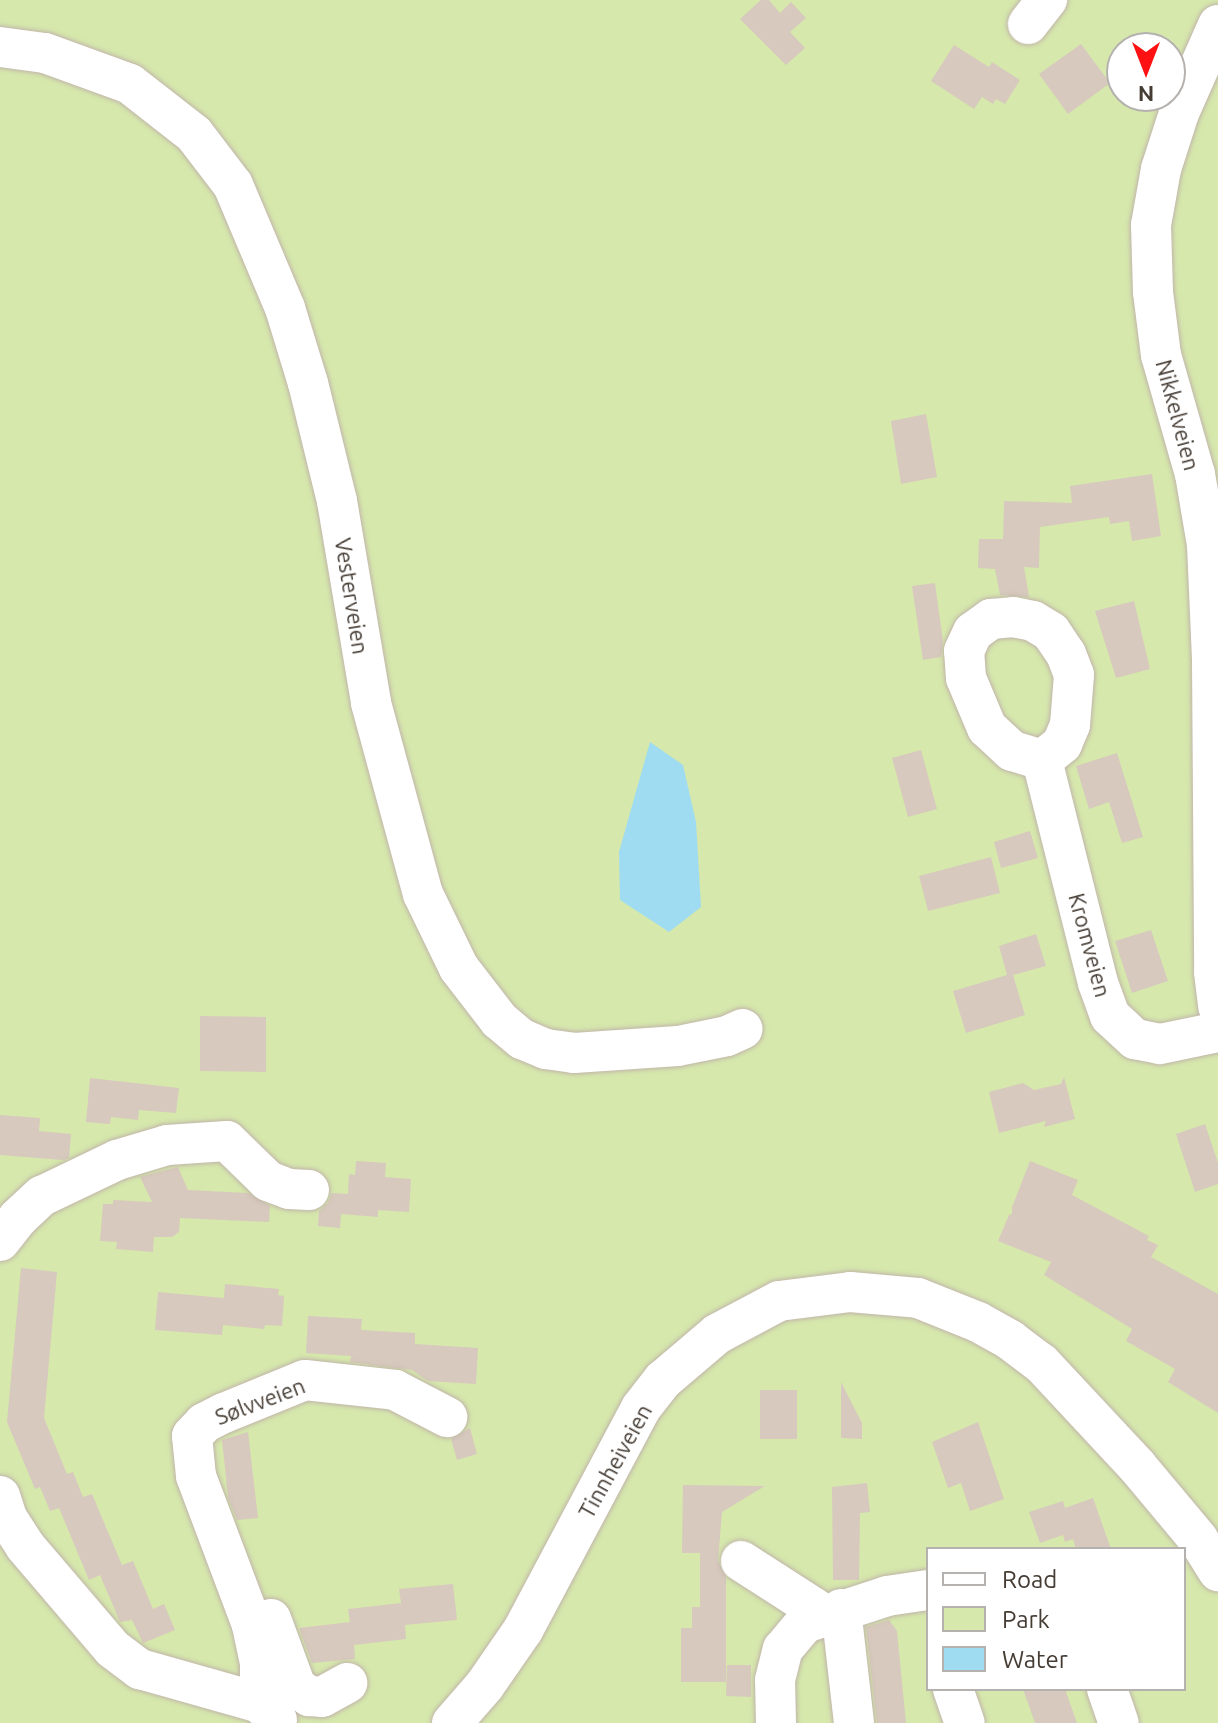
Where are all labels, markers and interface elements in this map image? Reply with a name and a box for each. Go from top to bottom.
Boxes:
north arrow [1106,32,1186,112]
text: N [1138,82,1154,107]
street label: Nikkelveien [1151,357,1205,473]
street label: Vesterveien [330,536,374,656]
street label: Kromveien [1063,890,1117,1000]
street label: Sølvveien [211,1372,309,1430]
street label: Tinnheiveien [573,1399,657,1523]
legend [926,1547,1186,1691]
text: Road [1002,1566,1057,1593]
text: Park [1002,1606,1050,1633]
text: Water [1002,1646,1068,1673]

